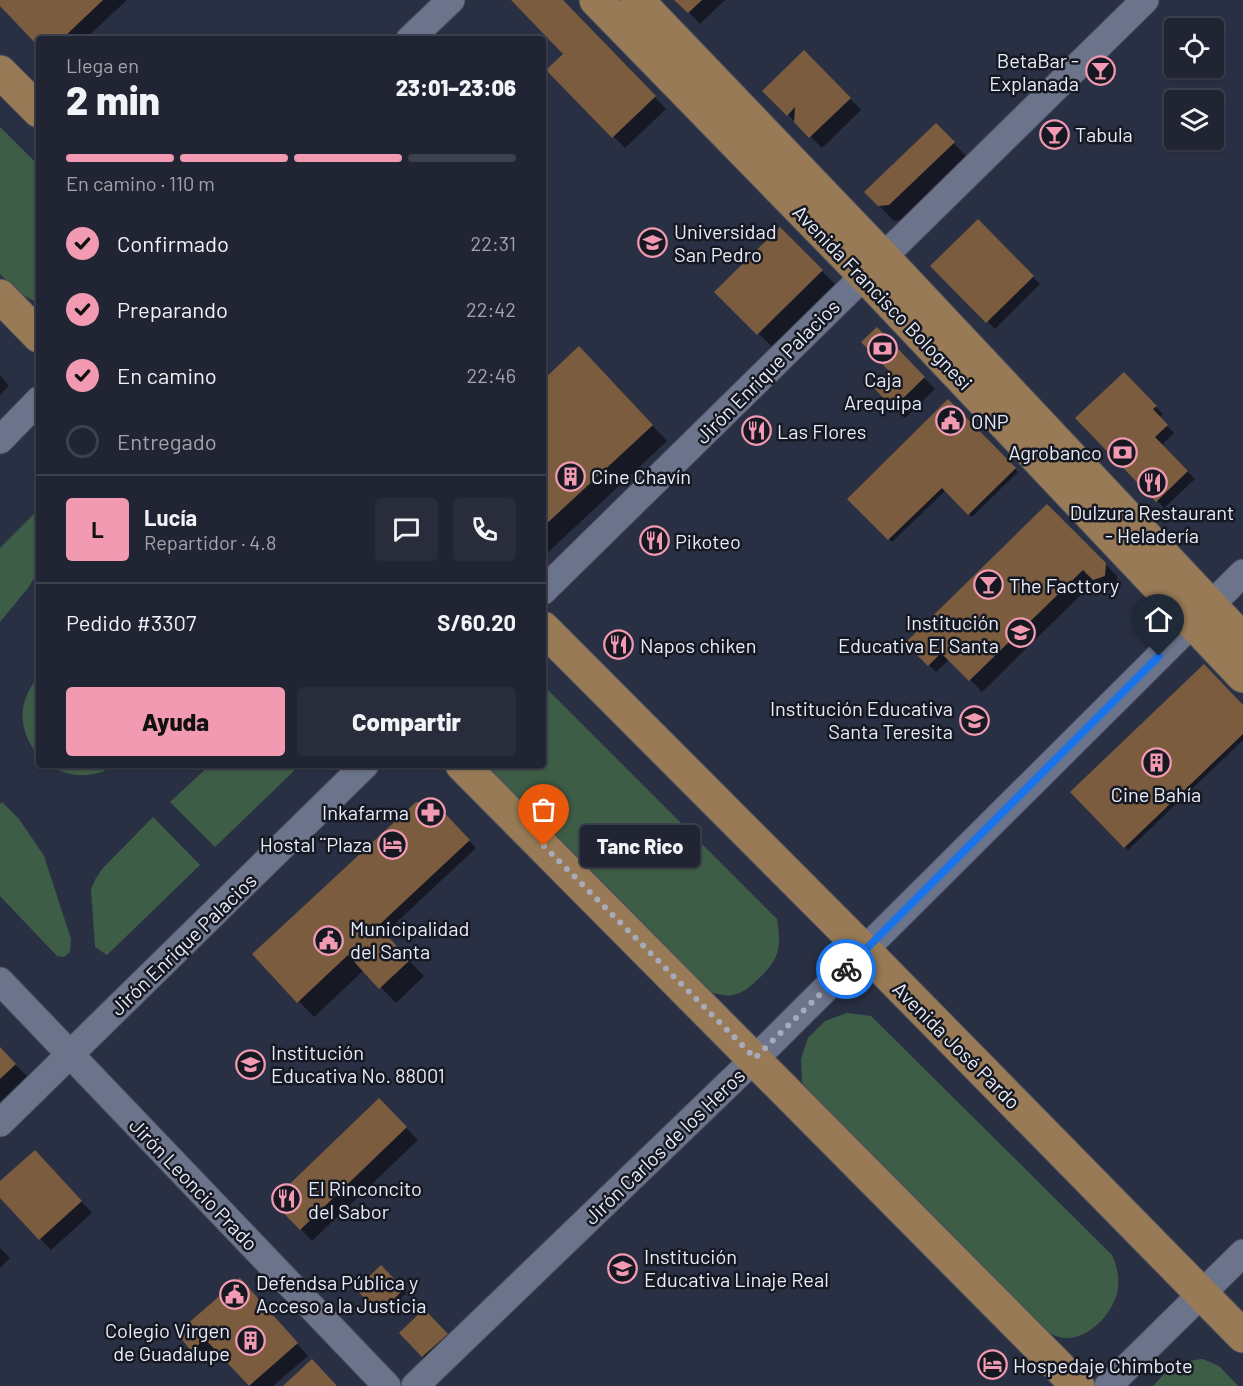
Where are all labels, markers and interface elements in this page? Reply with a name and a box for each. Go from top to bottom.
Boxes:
map controls [1164,18,1224,150]
button: locate [1164,18,1224,78]
place label: BetaBar - Explanada [989,48,1079,95]
text: Llega en [66,53,139,77]
bar icon: BetaBar - Explanada [1084,55,1116,87]
text: 23:01–23:06 [396,74,516,100]
text: 2 min [66,76,160,123]
button: layers [1164,90,1224,150]
bar icon: Tabula [1038,118,1070,150]
place label: Tabula [1075,122,1133,146]
text: En camino · 110 m [66,171,215,195]
street label: Avenida Francisco Bolognesi [788,200,978,394]
place label: Universidad San Pedro [674,219,777,266]
school or university icon: Universidad San Pedro [637,226,669,258]
icon: check [66,227,99,260]
text: Confirmado [117,230,229,256]
text: 22:31 [471,231,516,255]
icon: check [66,293,99,326]
street label: Jirón Enrique Palacios [690,294,844,448]
text: Preparando [117,296,228,322]
text: 22:42 [466,297,516,321]
bank icon: Caja Arequipa [867,333,899,365]
icon: check [66,359,99,392]
text: En camino [117,362,217,388]
text: 22:46 [466,363,516,387]
place label: Caja Arequipa [844,367,922,414]
public building icon: ONP [934,405,966,437]
place label: ONP [971,409,1009,433]
restaurant icon: Las Flores [740,415,772,447]
place label: Las Flores [777,419,866,443]
text: Entregado [117,428,217,454]
bank icon: Agrobanco [1107,436,1139,468]
place label: Agrobanco [1008,440,1102,464]
building icon: Cine Chavín [554,460,586,492]
place label: Cine Chavín [591,464,691,488]
restaurant icon: Dulzura Restaurant - Heladería [1136,466,1168,498]
button: chat [375,498,438,561]
button: phone [453,498,516,561]
place label: Dulzura Restaurant - Heladería [1070,500,1234,547]
text: Lucía [144,504,197,530]
text: L [91,516,104,542]
restaurant icon: Pikoteo [638,525,670,557]
place label: Pikoteo [675,529,741,553]
text: Repartidor · 4.8 [144,530,276,554]
bar icon: The Facttory [972,569,1004,601]
place label: The Facttory [1009,573,1119,597]
pin [1133,594,1184,656]
icon: home [1142,603,1175,636]
text: Pedido #3307 [66,609,196,635]
text: S/60.20 [437,609,516,635]
place label: Institución Educativa El Santa [838,610,999,657]
school or university icon: Institución Educativa El Santa [1004,617,1036,649]
restaurant icon: Napos chiken [603,629,635,661]
place label: Napos chiken [640,633,757,657]
button: Ayuda [66,687,285,756]
button: Compartir [297,687,516,756]
place label: Institución Educativa Santa Teresita [770,696,953,743]
school or university icon: Institución Educativa Santa Teresita [958,704,990,736]
building icon: Cine Bahía [1140,747,1172,779]
place label: Cine Bahía [1111,782,1201,806]
pin [518,784,569,846]
icon: bag [527,793,560,826]
pharmacy icon: Inkafarma [414,796,446,828]
place label: Inkafarma [322,800,409,824]
callout: Tanc Rico [580,825,700,867]
hotel icon: Hostal ¨Plaza [377,828,409,860]
place label: Hostal ¨Plaza [260,832,372,856]
text: Tanc Rico [597,834,683,858]
street label: Jirón Enrique Palacios [105,868,261,1020]
place label: Municipalidad del Santa [350,916,469,963]
public building icon: Municipalidad del Santa [313,924,345,956]
courier [816,939,876,999]
icon: bike [830,953,863,986]
street label: Avenida José Pardo [888,976,1026,1114]
place label: Institución Educativa No. 88001 [271,1040,445,1087]
school or university icon: Institución Educativa No. 88001 [234,1048,266,1080]
street label: Jirón Carlos de los Heros [579,1063,749,1229]
street label: Jirón Leoncio Prado [125,1113,263,1255]
place label: El Rinconcito del Sabor [308,1176,422,1223]
restaurant icon: El Rinconcito del Sabor [271,1183,303,1215]
place label: Institución Educativa Linaje Real [644,1244,829,1291]
school or university icon: Institución Educativa Linaje Real [607,1252,639,1284]
place label: Defendsa Pública y Acceso a la Justicia [256,1270,427,1317]
public building icon: Defendsa Pública y Acceso a la Justicia [219,1278,251,1310]
place label: Colegio Virgen de Guadalupe [105,1318,230,1365]
building icon: Colegio Virgen de Guadalupe [235,1325,267,1357]
hotel icon: Hospedaje Chimbote [976,1349,1008,1381]
place label: Hospedaje Chimbote [1013,1353,1193,1377]

